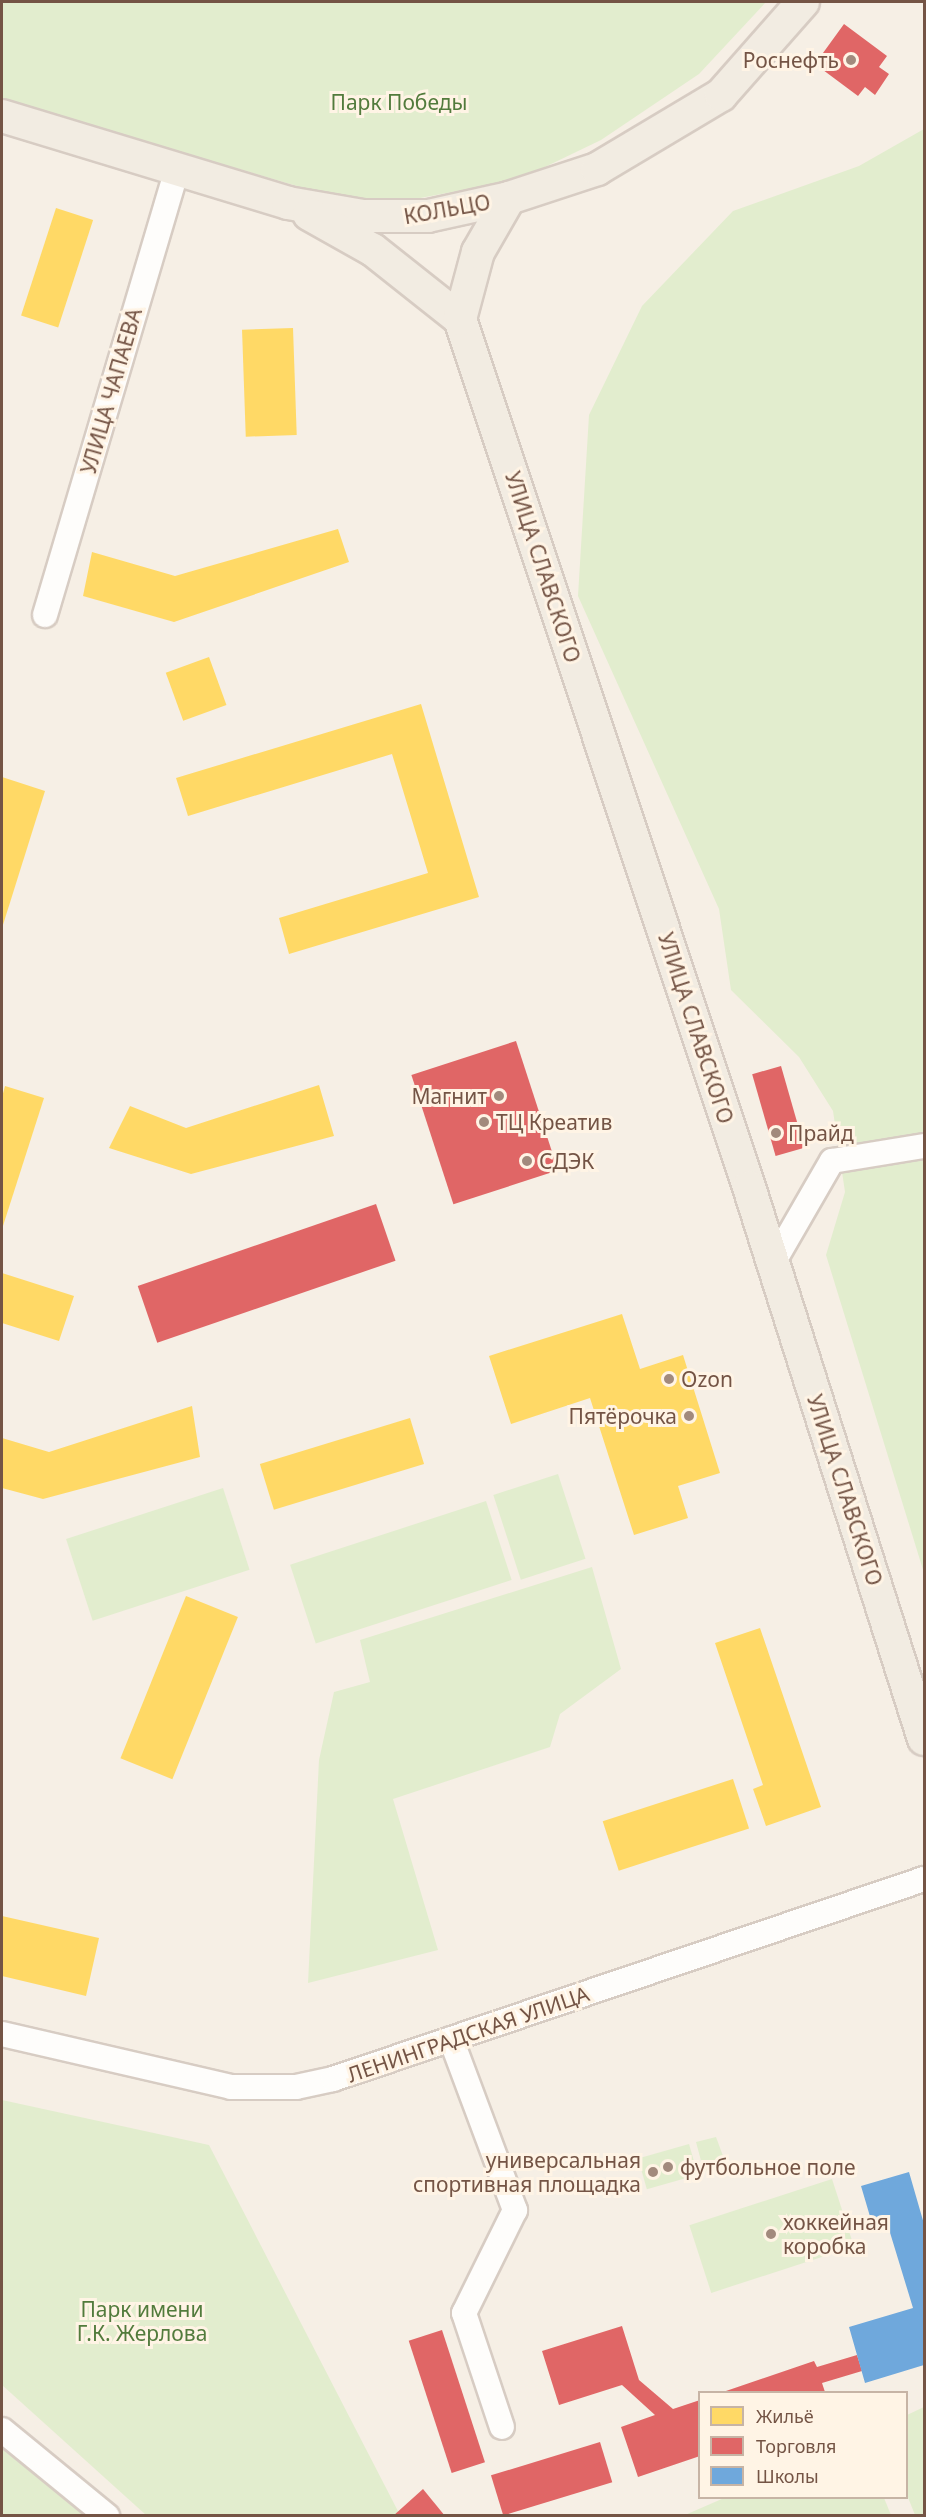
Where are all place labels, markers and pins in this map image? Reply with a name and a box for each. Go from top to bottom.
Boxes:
place label: Роснефть [743,47,839,73]
marker: Роснефть [844,53,858,67]
place label: Магнит [411,1083,487,1109]
marker: Магнит [492,1089,506,1103]
place label: ТЦ Креатив [496,1109,612,1135]
marker: ТЦ Креатив [477,1115,491,1129]
place label: Прайд [788,1120,854,1146]
marker: Прайд [769,1126,783,1140]
place label: СДЭК [539,1148,594,1174]
marker: СДЭК [520,1154,534,1168]
place label: Ozon [681,1366,733,1392]
marker: Ozon [662,1372,676,1386]
place label: Пятёрочка [569,1403,677,1429]
marker: Пятёрочка [682,1409,696,1423]
place label: универсальная спортивная площадка [413,2147,641,2197]
place label: футбольное поле [680,2154,856,2180]
marker: футбольное поле [661,2160,675,2174]
marker: универсальная спортивная площадка [646,2165,660,2179]
place label: хоккейная коробка [783,2209,889,2259]
marker: хоккейная коробка [764,2227,778,2241]

